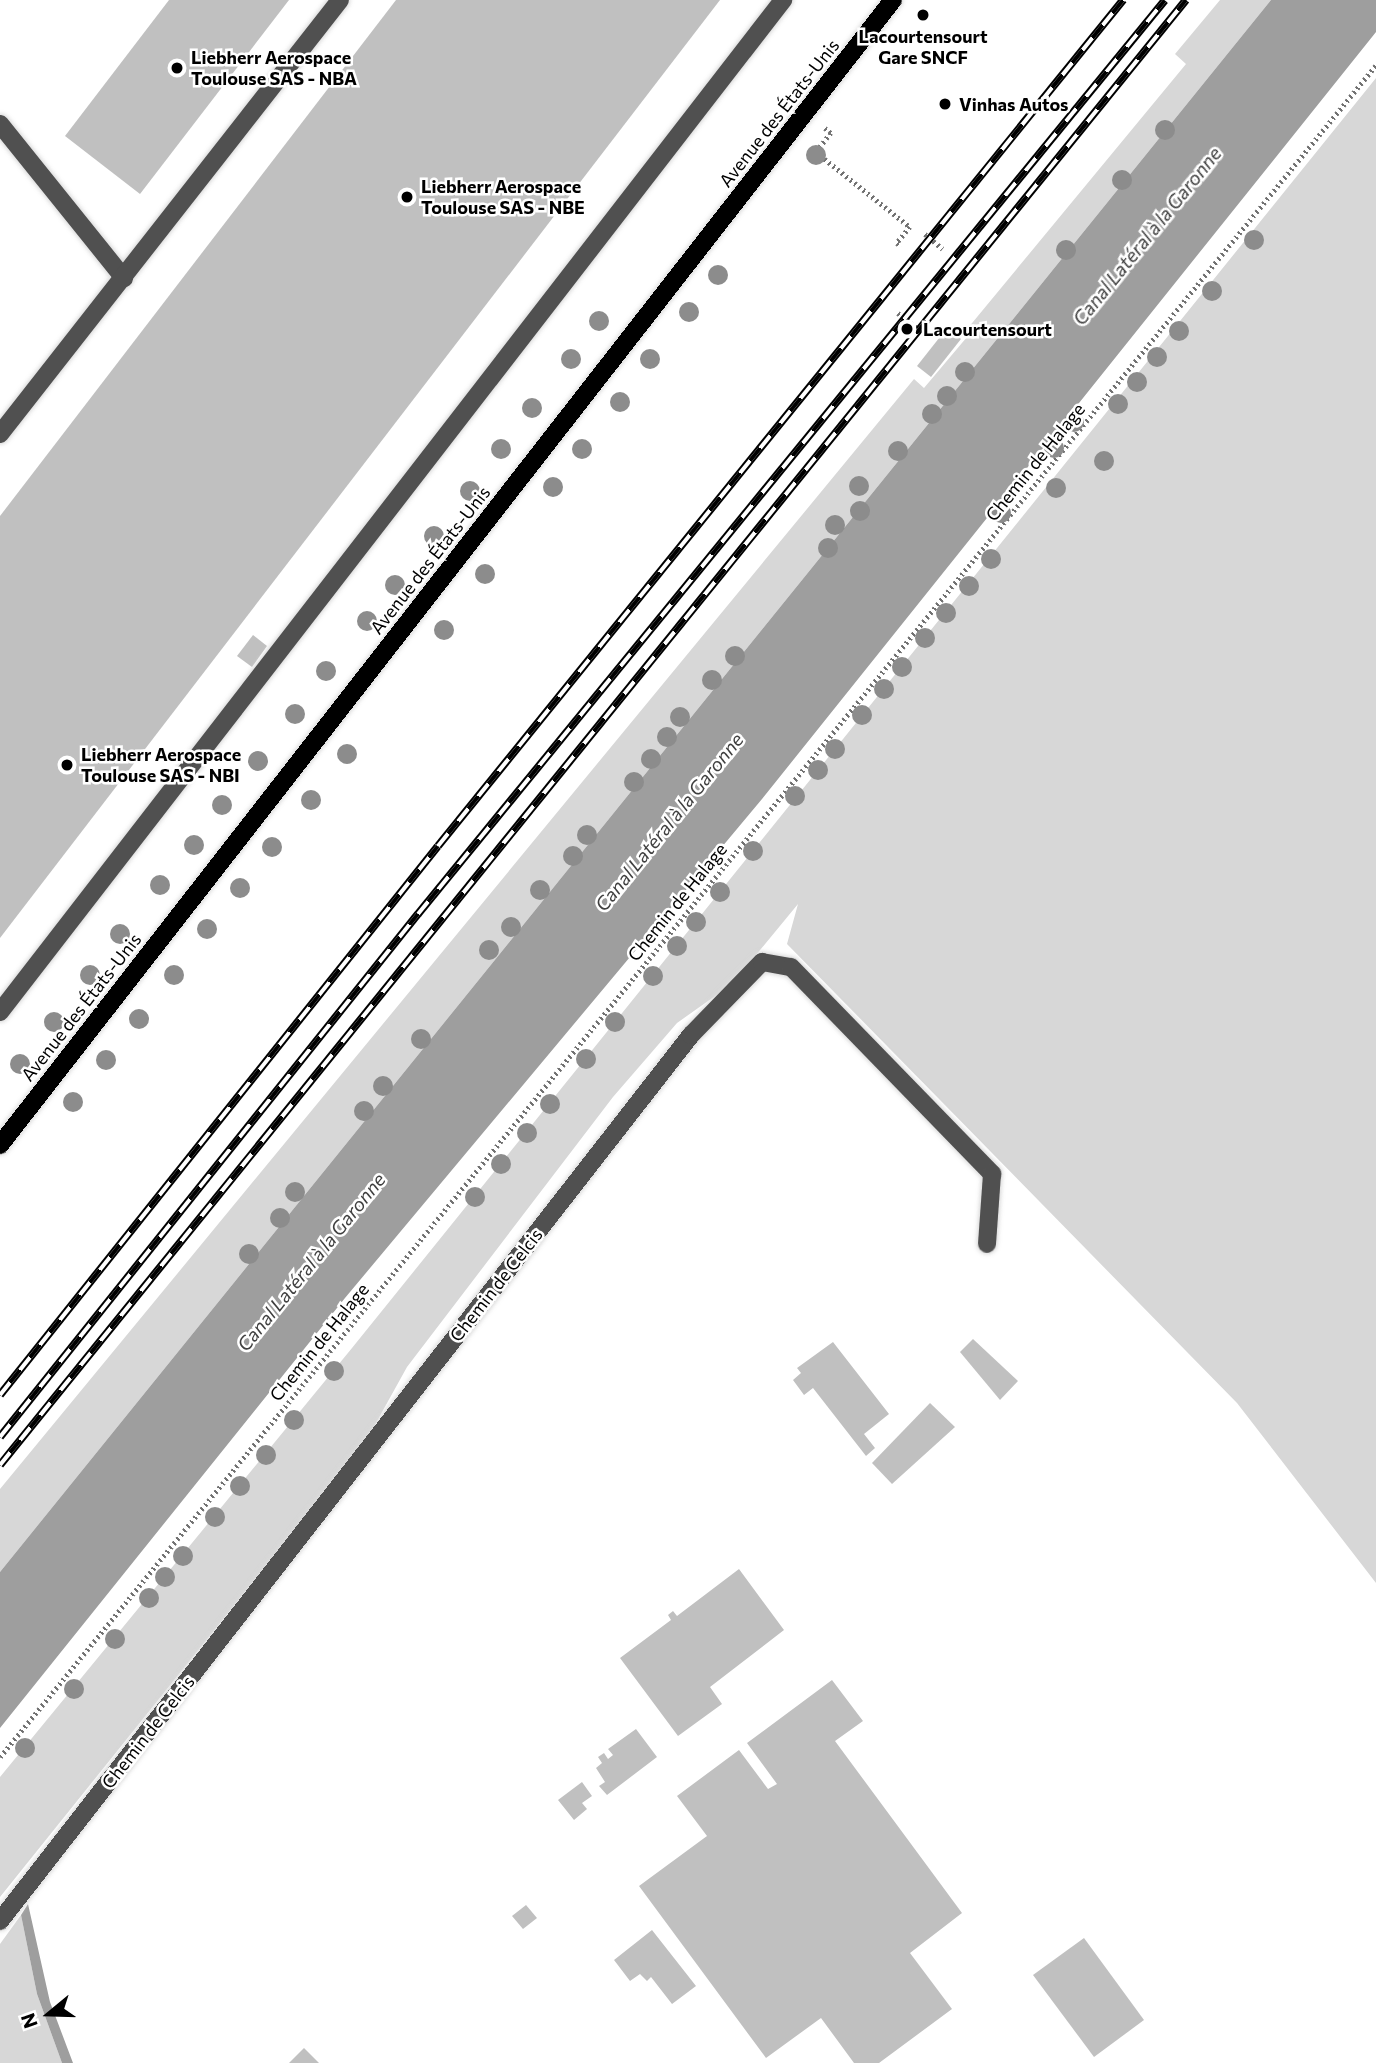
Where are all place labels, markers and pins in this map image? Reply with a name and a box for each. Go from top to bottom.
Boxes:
marker: Lacourtensourt Gare SNCF [915,7,931,23]
place label: Lacourtensourt Gare SNCF [859,26,987,68]
place label: Liebherr Aerospace Toulouse SAS - NBA [191,47,357,90]
marker: Liebherr Aerospace Toulouse SAS - NBA [169,60,185,76]
place label: Vinhas Autos [959,93,1068,115]
marker: Vinhas Autos [937,96,953,112]
place label: Liebherr Aerospace Toulouse SAS - NBE [421,176,585,218]
marker: Liebherr Aerospace Toulouse SAS - NBE [399,189,415,205]
place label: Lacourtensourt [923,318,1052,340]
marker: Lacourtensourt [897,319,917,339]
place label: Liebherr Aerospace Toulouse SAS - NBI [81,744,241,786]
marker: Liebherr Aerospace Toulouse SAS - NBI [59,757,75,773]

